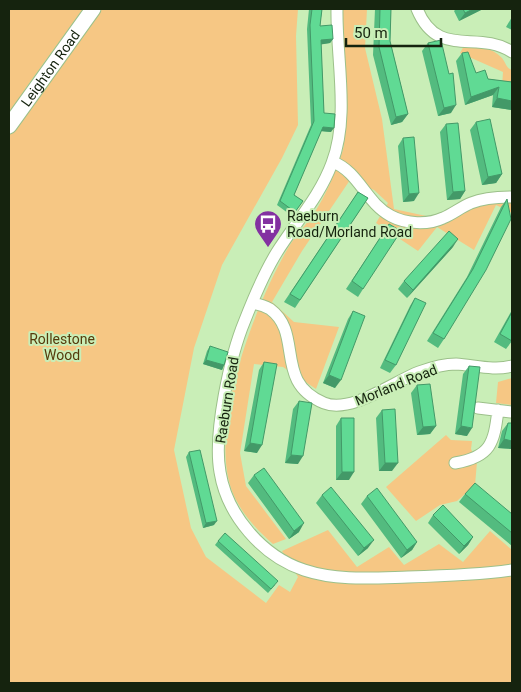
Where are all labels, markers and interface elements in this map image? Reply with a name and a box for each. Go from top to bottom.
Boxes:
scale bar [346,15,441,47]
text: 50 m [354,24,388,42]
street label: Leighton Road [18,27,83,109]
place label: Raeburn Road/Morland Road [287,208,412,240]
bus stop icon: Raeburn Road/Morland Road [253,209,283,248]
park label: Rollestone Wood [29,331,95,363]
street label: Raeburn Road [212,356,242,444]
street label: Morland Road [353,361,439,409]

